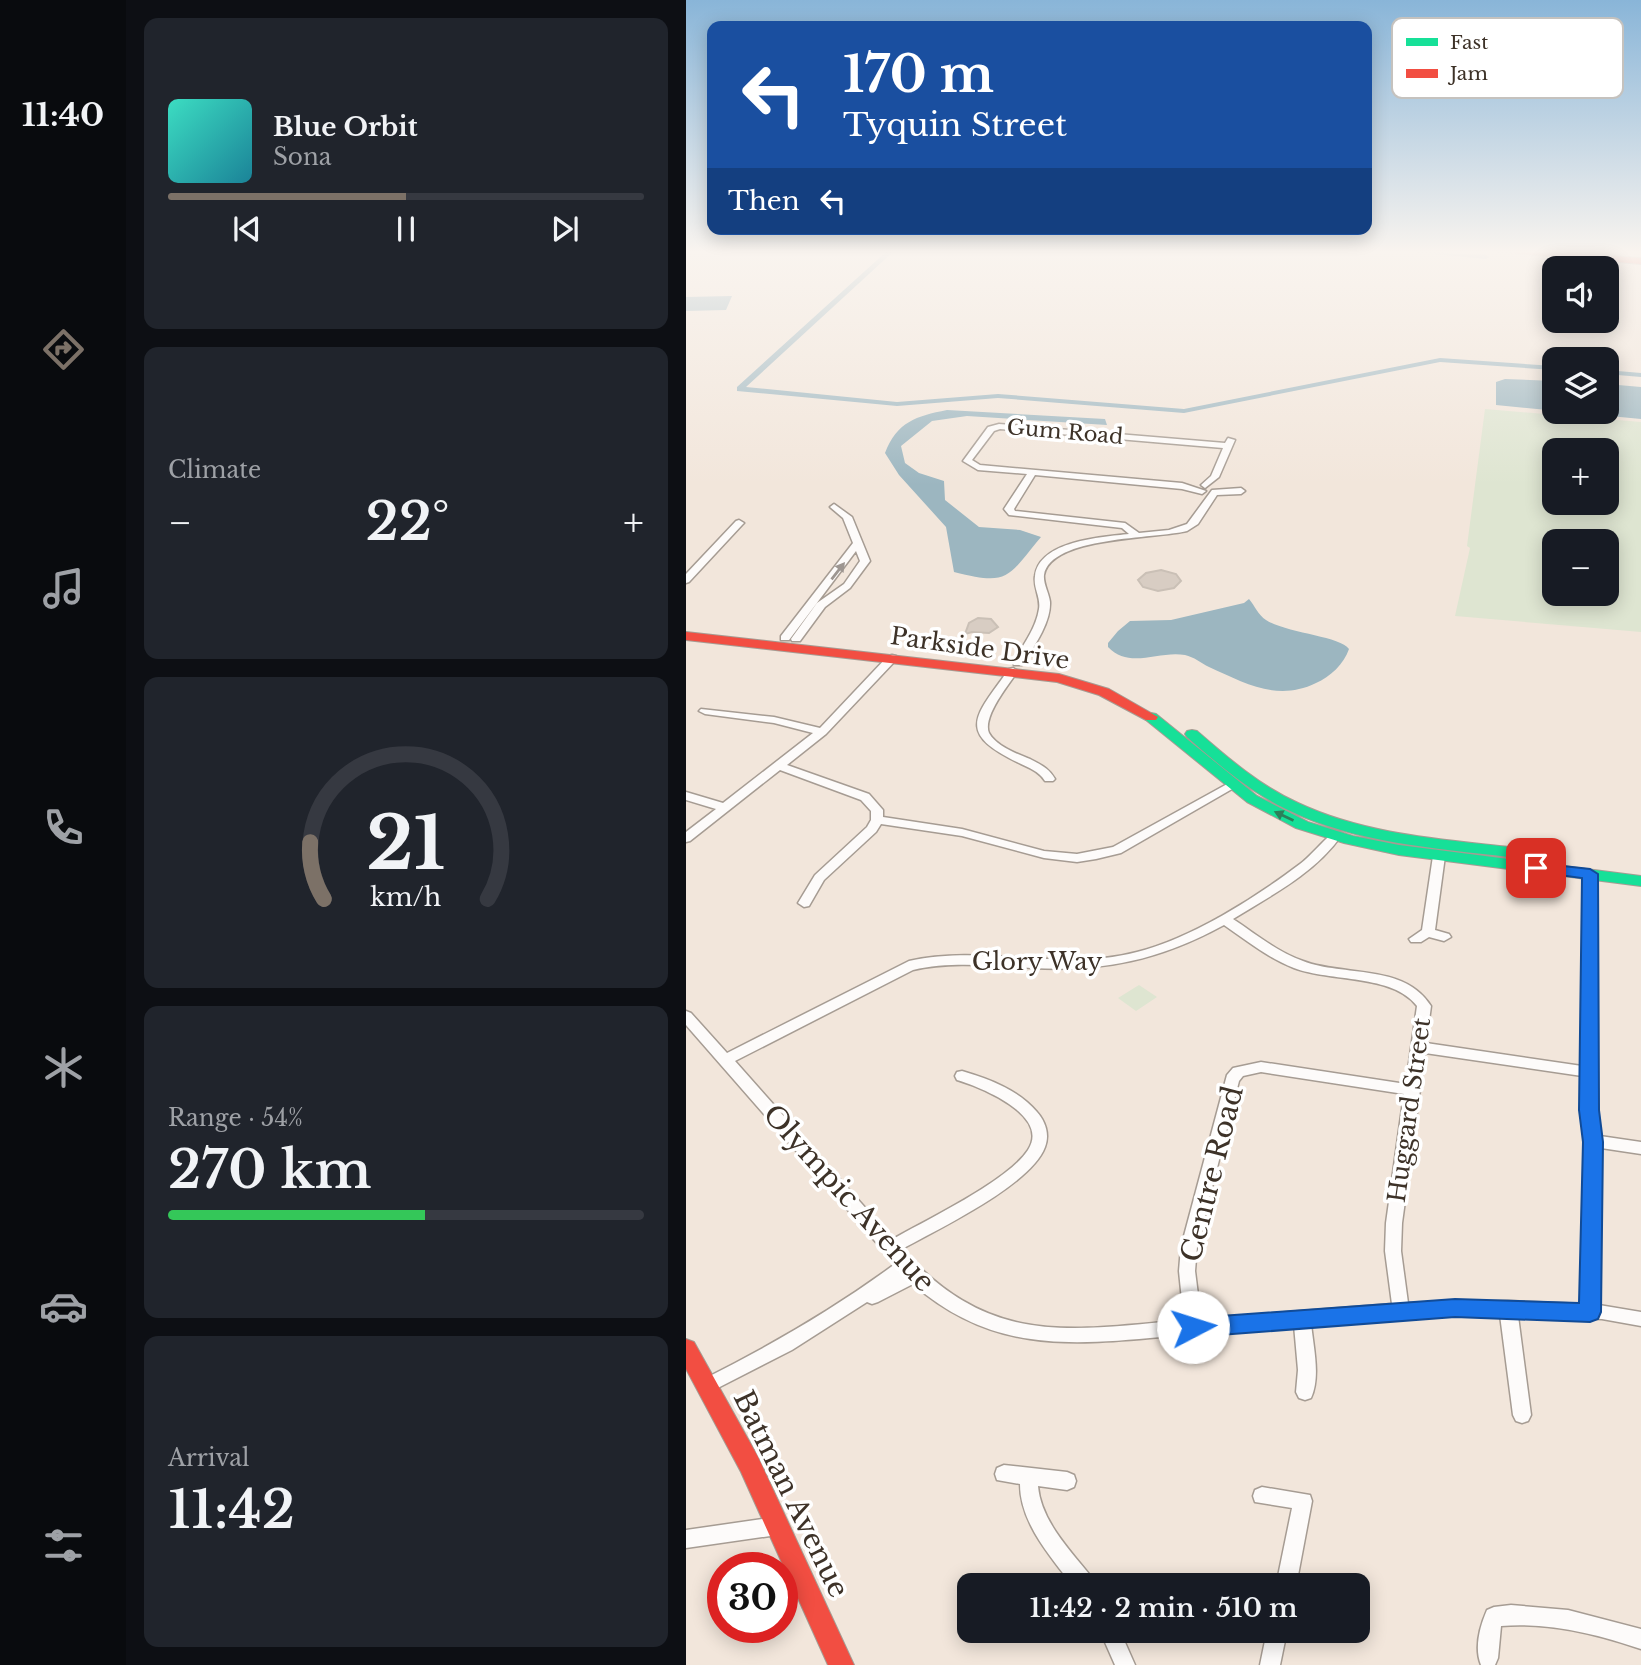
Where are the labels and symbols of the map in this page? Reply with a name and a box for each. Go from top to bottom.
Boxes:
legend [1392,18,1623,98]
text: Fast [1450,31,1489,54]
text: Jam [1447,62,1488,85]
street label: Gum Road [1006,414,1124,450]
one-way arrow [830,563,845,581]
street label: Parkside Drive [889,621,1071,675]
one-way arrow [1274,811,1294,822]
pin [1506,838,1566,898]
street label: Glory Way [972,947,1103,976]
street label: Huggard Street [1382,1016,1436,1204]
street label: Centre Road [1173,1082,1251,1266]
street label: Olympic Avenue [756,1097,942,1299]
position arrow [1156,1290,1230,1364]
street label: Batman Avenue [726,1385,856,1603]
speed limit sign: 30 [707,1552,798,1643]

